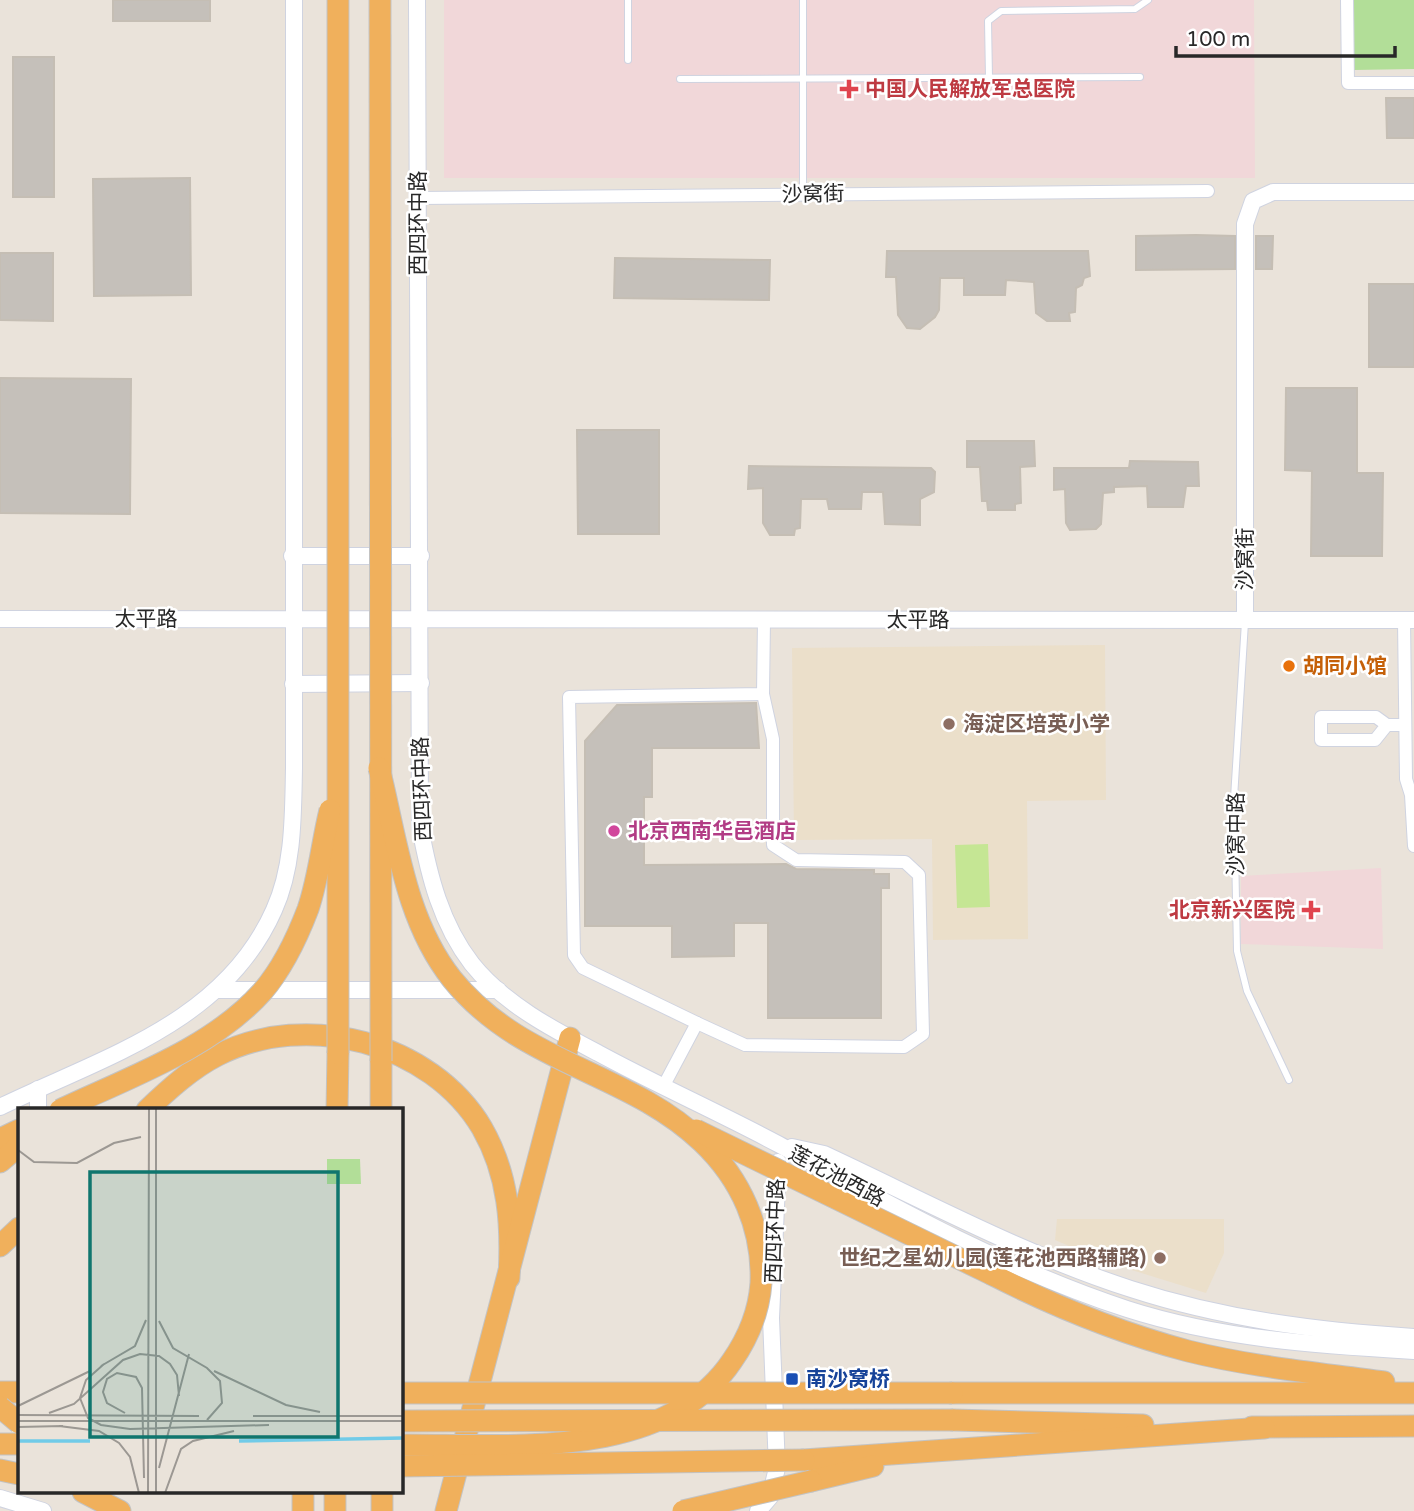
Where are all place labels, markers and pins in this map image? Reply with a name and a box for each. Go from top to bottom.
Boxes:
place label: 中国人民解放军总医院 [865,77,1075,102]
marker: 中国人民解放军总医院 [839,79,859,99]
place label: 胡同小馆 [1303,654,1387,679]
marker: 胡同小馆 [1281,658,1297,674]
place label: 海淀区培英小学 [963,712,1110,737]
marker: 海淀区培英小学 [941,716,957,732]
place label: 北京西南华邑酒店 [628,819,796,844]
marker: 北京西南华邑酒店 [606,823,622,839]
place label: 北京新兴医院 [1169,898,1295,923]
marker: 北京新兴医院 [1301,900,1321,920]
place label: 世纪之星幼儿园(莲花池西路辅路) [839,1246,1146,1271]
marker: 世纪之星幼儿园(莲花池西路辅路) [1152,1250,1168,1266]
place label: 南沙窝桥 [806,1367,890,1392]
marker: 南沙窝桥 [784,1371,800,1387]

